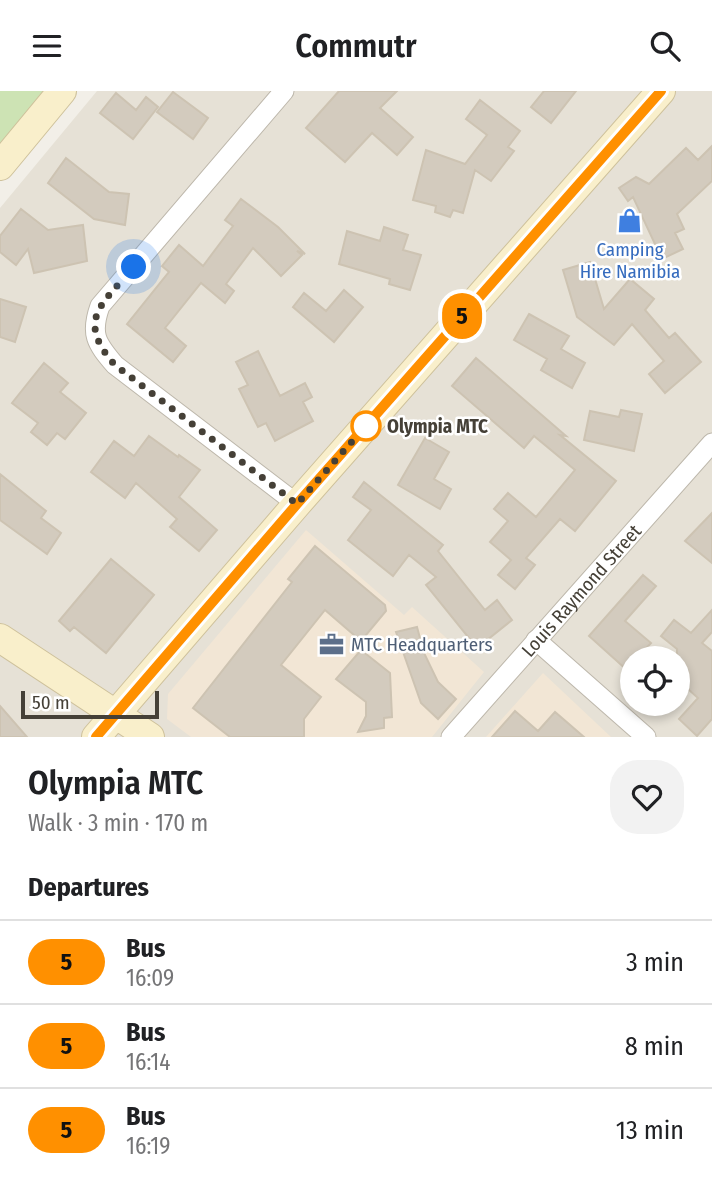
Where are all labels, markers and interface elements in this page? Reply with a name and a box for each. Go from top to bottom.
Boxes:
icon: menu [28,27,66,65]
text: Commutr [295,27,417,65]
icon: search [646,27,684,65]
shop icon: Camping Hire Namibia [616,207,644,235]
place label: Camping Hire Namibia [580,238,680,283]
your location [116,249,151,284]
line badge: 5 [439,293,485,339]
text: 5 [456,302,468,330]
marker: Olympia MTC [351,411,381,441]
place label: Olympia MTC [387,415,488,438]
street label: Louis Raymond Street [516,519,646,661]
office icon: MTC Headquarters [317,630,345,658]
place label: MTC Headquarters [351,633,493,656]
map controls [620,646,690,716]
button: locate [620,646,690,716]
scale bar [21,688,159,720]
text: 50 m [32,691,70,714]
button: heart [610,760,684,834]
text: Olympia MTC [28,763,203,803]
text: Walk · 3 min · 170 m [28,809,208,837]
text: Departures [28,872,149,903]
text: Bus [126,933,165,964]
text: 3 min [626,947,684,978]
text: 5 [61,948,72,976]
text: 16:09 [126,964,174,992]
text: Bus [126,1017,165,1048]
text: 8 min [625,1031,684,1062]
text: 5 [61,1032,72,1060]
text: 16:14 [126,1048,170,1076]
text: Bus [126,1101,165,1132]
text: 13 min [616,1115,684,1146]
text: 5 [61,1116,72,1144]
text: 16:19 [126,1132,170,1160]

